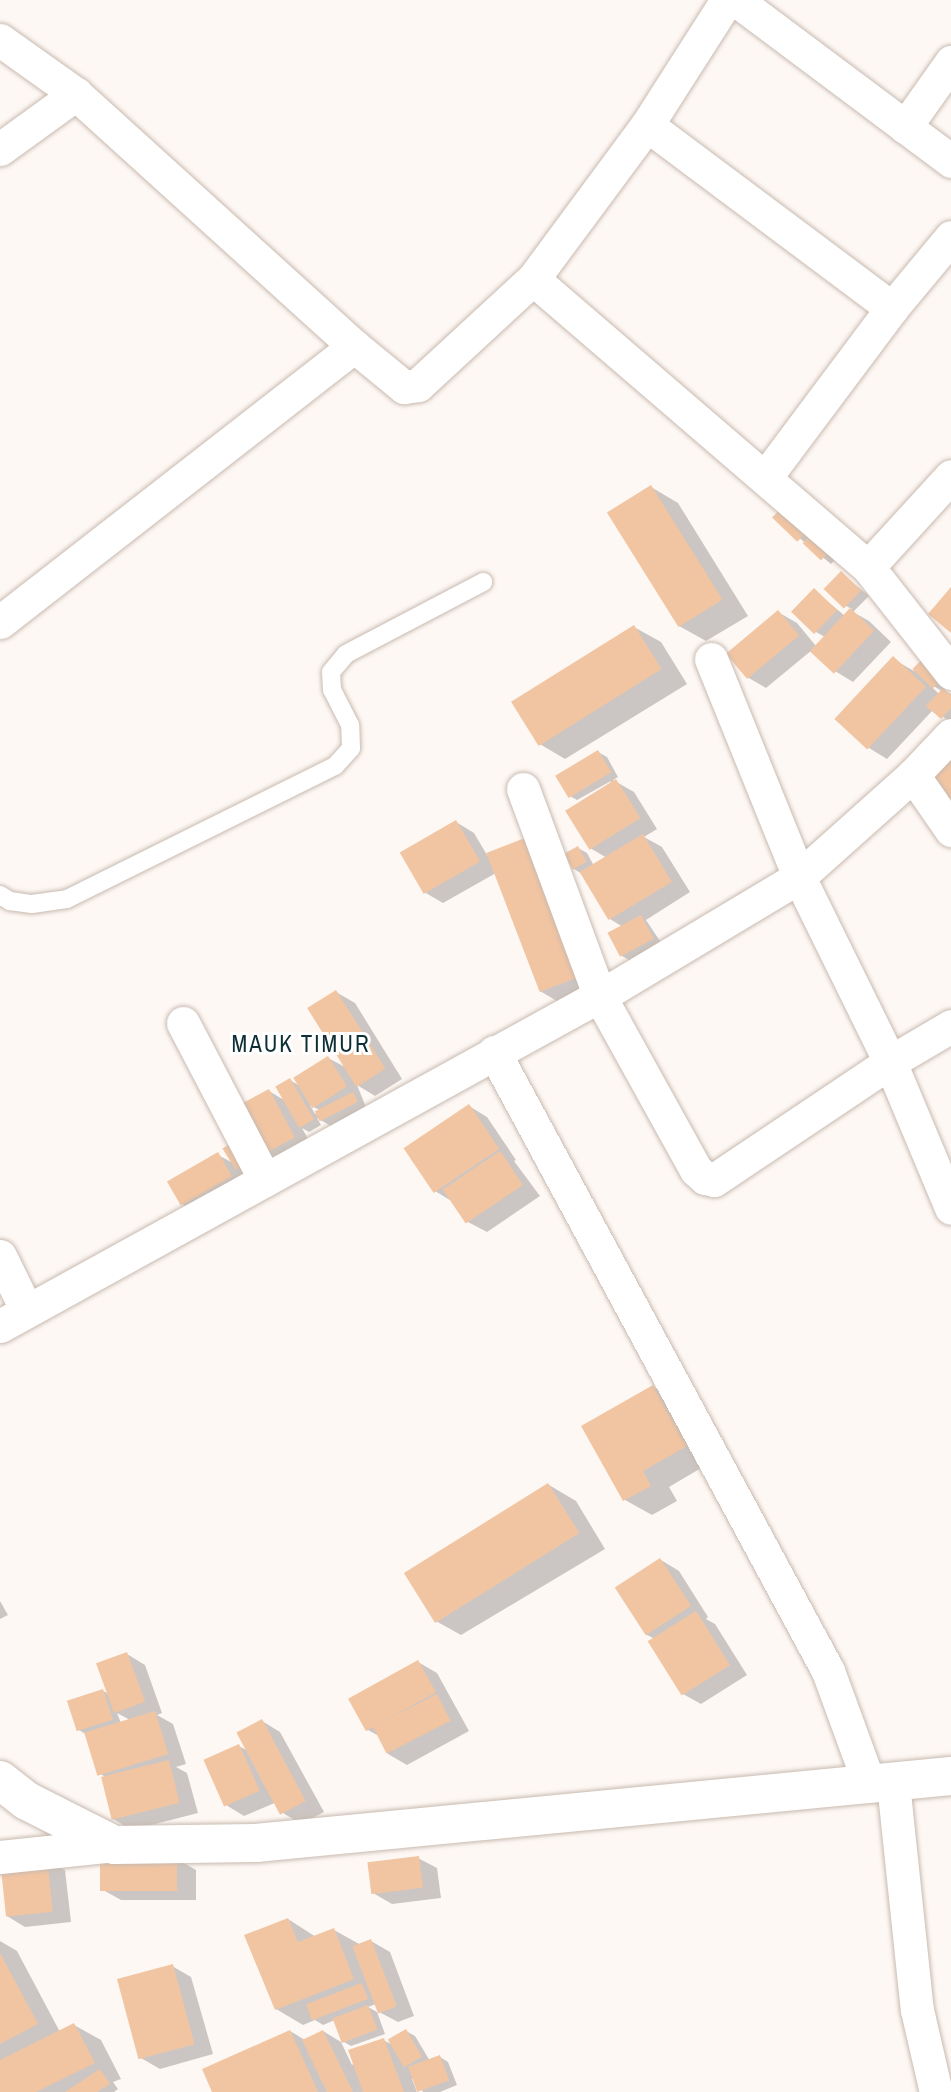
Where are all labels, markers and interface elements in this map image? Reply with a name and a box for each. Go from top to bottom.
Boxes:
district label: MAUK TIMUR [233,1030,369,1058]

